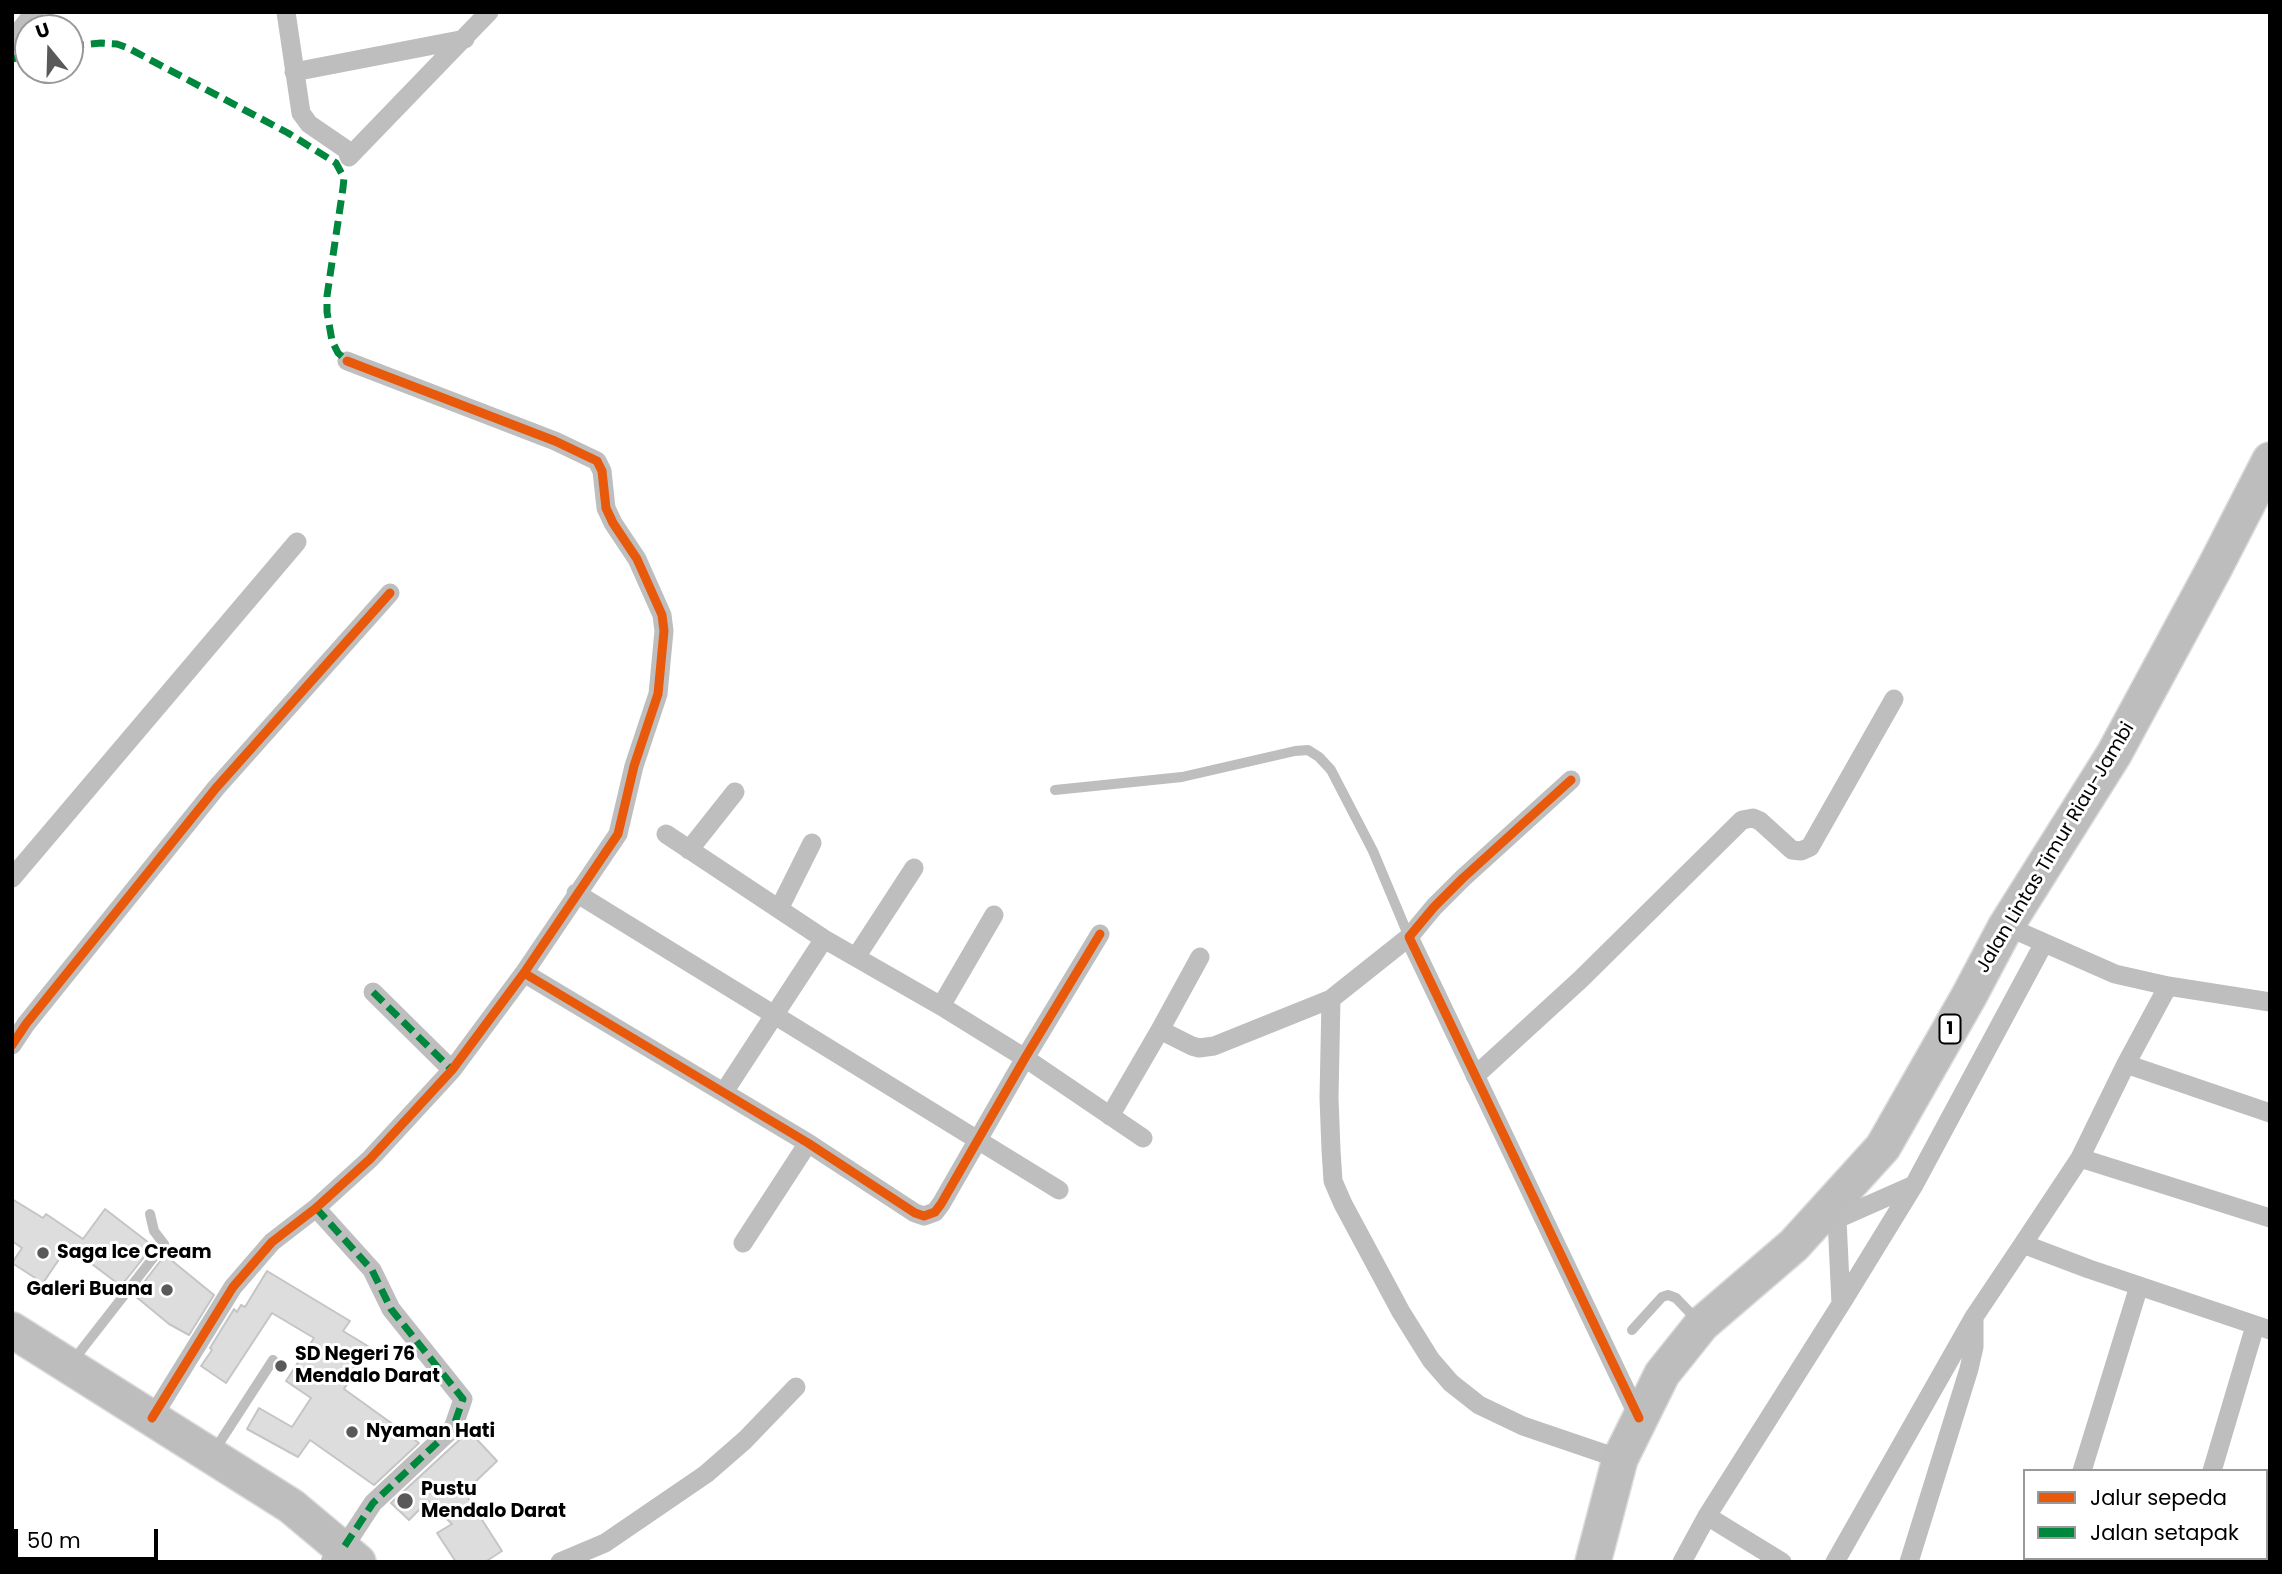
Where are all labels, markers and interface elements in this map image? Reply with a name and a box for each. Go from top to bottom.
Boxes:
north arrow [14,14,84,84]
text: U [32,16,53,46]
street label: Jalan Lintas Timur Riau-Jambi [1972,719,2140,977]
road number: 1 [1940,1014,1960,1044]
place label: Saga Ice Cream [57,1242,212,1264]
marker: Saga Ice Cream [35,1245,51,1261]
place label: Galeri Buana [27,1279,153,1301]
marker: Galeri Buana [159,1282,175,1298]
place label: SD Negeri 76 Mendalo Darat [295,1344,440,1388]
marker: SD Negeri 76 Mendalo Darat [273,1358,289,1374]
place label: Nyaman Hati [366,1421,495,1443]
marker: Nyaman Hati [344,1424,360,1440]
legend [2023,1469,2268,1560]
place label: Pustu Mendalo Darat [421,1479,566,1523]
text: Jalur sepeda [2090,1483,2227,1512]
marker: Pustu Mendalo Darat [395,1491,415,1511]
scale bar [18,1514,161,1558]
text: Jalan setapak [2090,1518,2239,1547]
text: 50 m [27,1526,81,1555]

